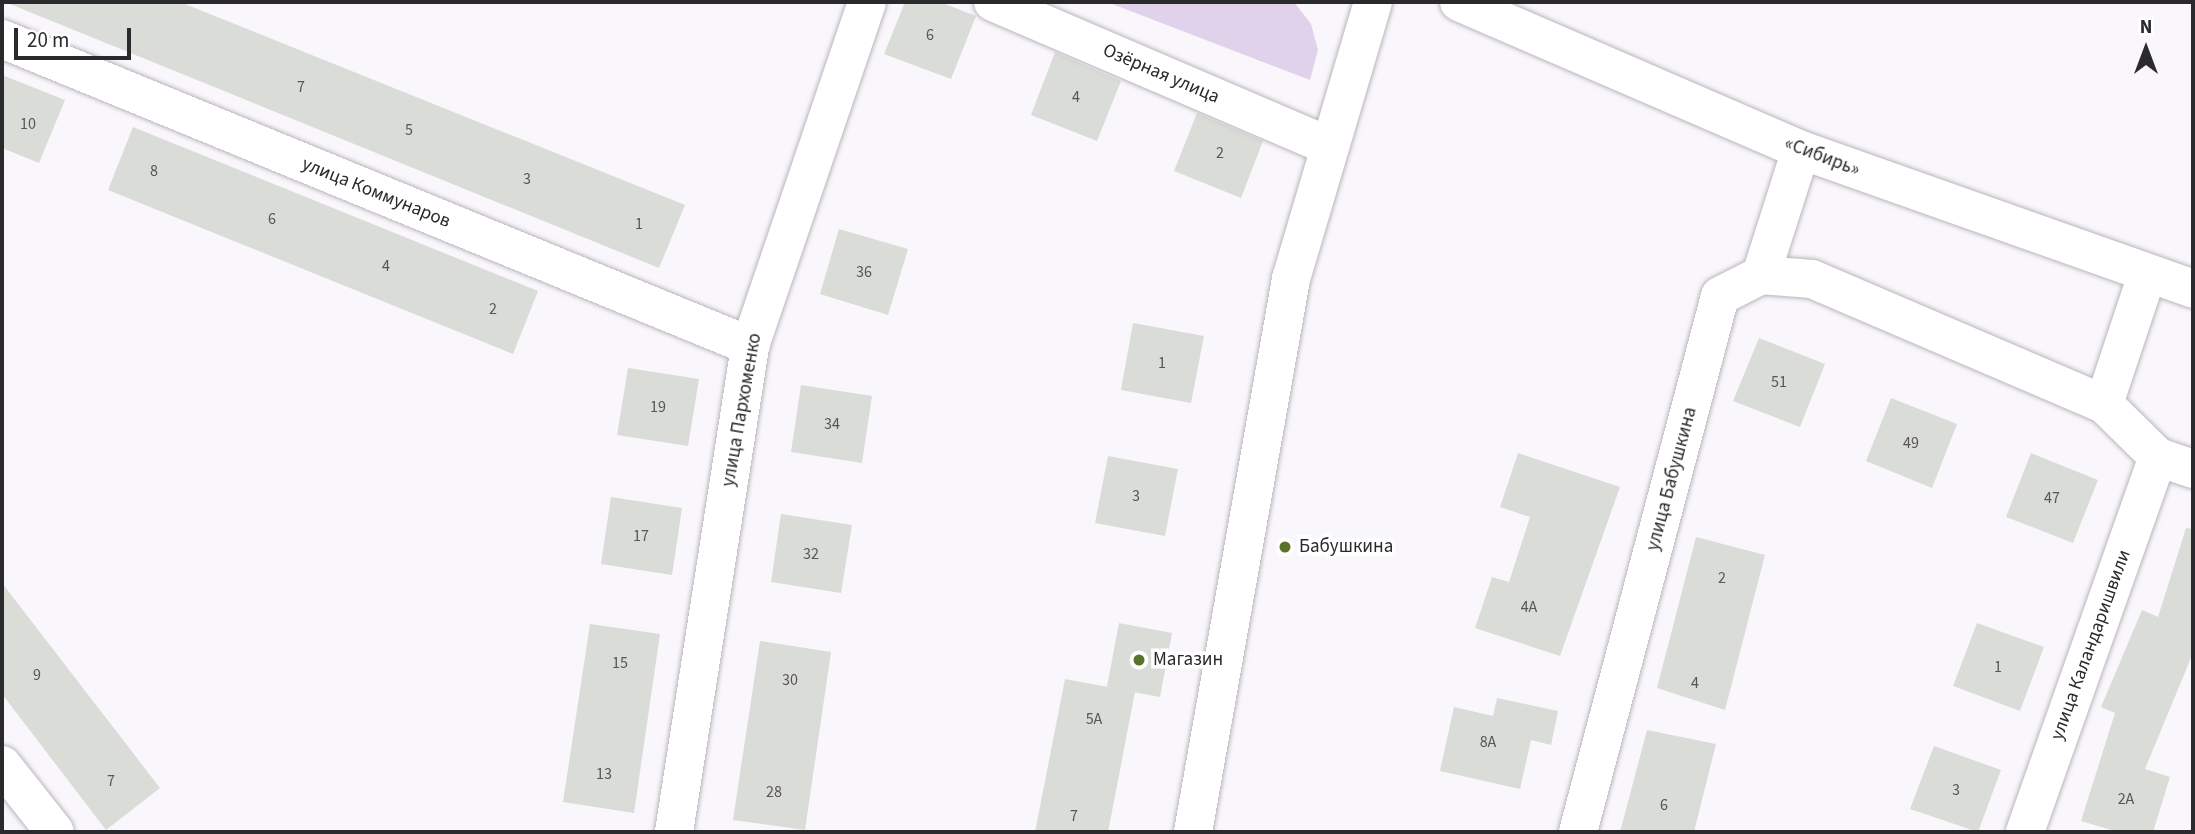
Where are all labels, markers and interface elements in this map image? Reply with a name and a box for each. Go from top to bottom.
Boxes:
scale bar [18,14,135,58]
north arrow [2111,14,2181,84]
text: N [2140,14,2152,41]
text: 20 m [27,25,69,55]
house number: 6 [926,25,934,45]
street label: Озёрная улица [1099,39,1223,109]
house number: 7 [297,77,305,97]
house number: 4 [1072,87,1080,107]
house number: 10 [20,114,36,134]
house number: 5 [405,120,413,140]
street label: «Сибирь» [1781,132,1863,182]
house number: 2 [1216,143,1224,163]
street label: улица Коммунаров [298,153,454,233]
house number: 8 [150,161,158,181]
house number: 3 [523,169,531,189]
house number: 6 [268,209,276,229]
house number: 1 [635,214,643,234]
house number: 4 [382,256,390,276]
house number: 36 [856,262,872,282]
house number: 2 [489,299,497,319]
street label: улица Пархоменко [717,331,767,489]
house number: 1 [1158,353,1166,373]
house number: 51 [1771,372,1787,392]
house number: 19 [650,397,666,417]
street label: улица Бабушкина [1642,405,1702,553]
house number: 34 [824,414,840,434]
house number: 49 [1903,433,1919,453]
house number: 3 [1132,486,1140,506]
house number: 47 [2044,488,2060,508]
house number: 17 [633,526,649,546]
place label: Бабушкина [1299,536,1393,558]
marker: Бабушкина [1277,539,1293,555]
house number: 32 [803,544,819,564]
street label: улица Каландаришвили [2046,547,2136,743]
house number: 2 [1718,568,1726,588]
house number: 4А [1521,597,1537,617]
place label: Магазин [1153,649,1223,671]
marker: Магазин [1131,652,1147,668]
house number: 15 [612,653,628,673]
house number: 1 [1994,657,2002,677]
house number: 9 [33,665,41,685]
house number: 30 [782,670,798,690]
house number: 4 [1691,673,1699,693]
house number: 5А [1086,709,1102,729]
house number: 8А [1480,732,1496,752]
house number: 13 [596,764,612,784]
house number: 7 [107,771,115,791]
house number: 3 [1952,780,1960,800]
house number: 28 [766,782,782,802]
house number: 2А [2118,789,2134,809]
house number: 6 [1660,795,1668,815]
house number: 7 [1070,806,1078,826]

